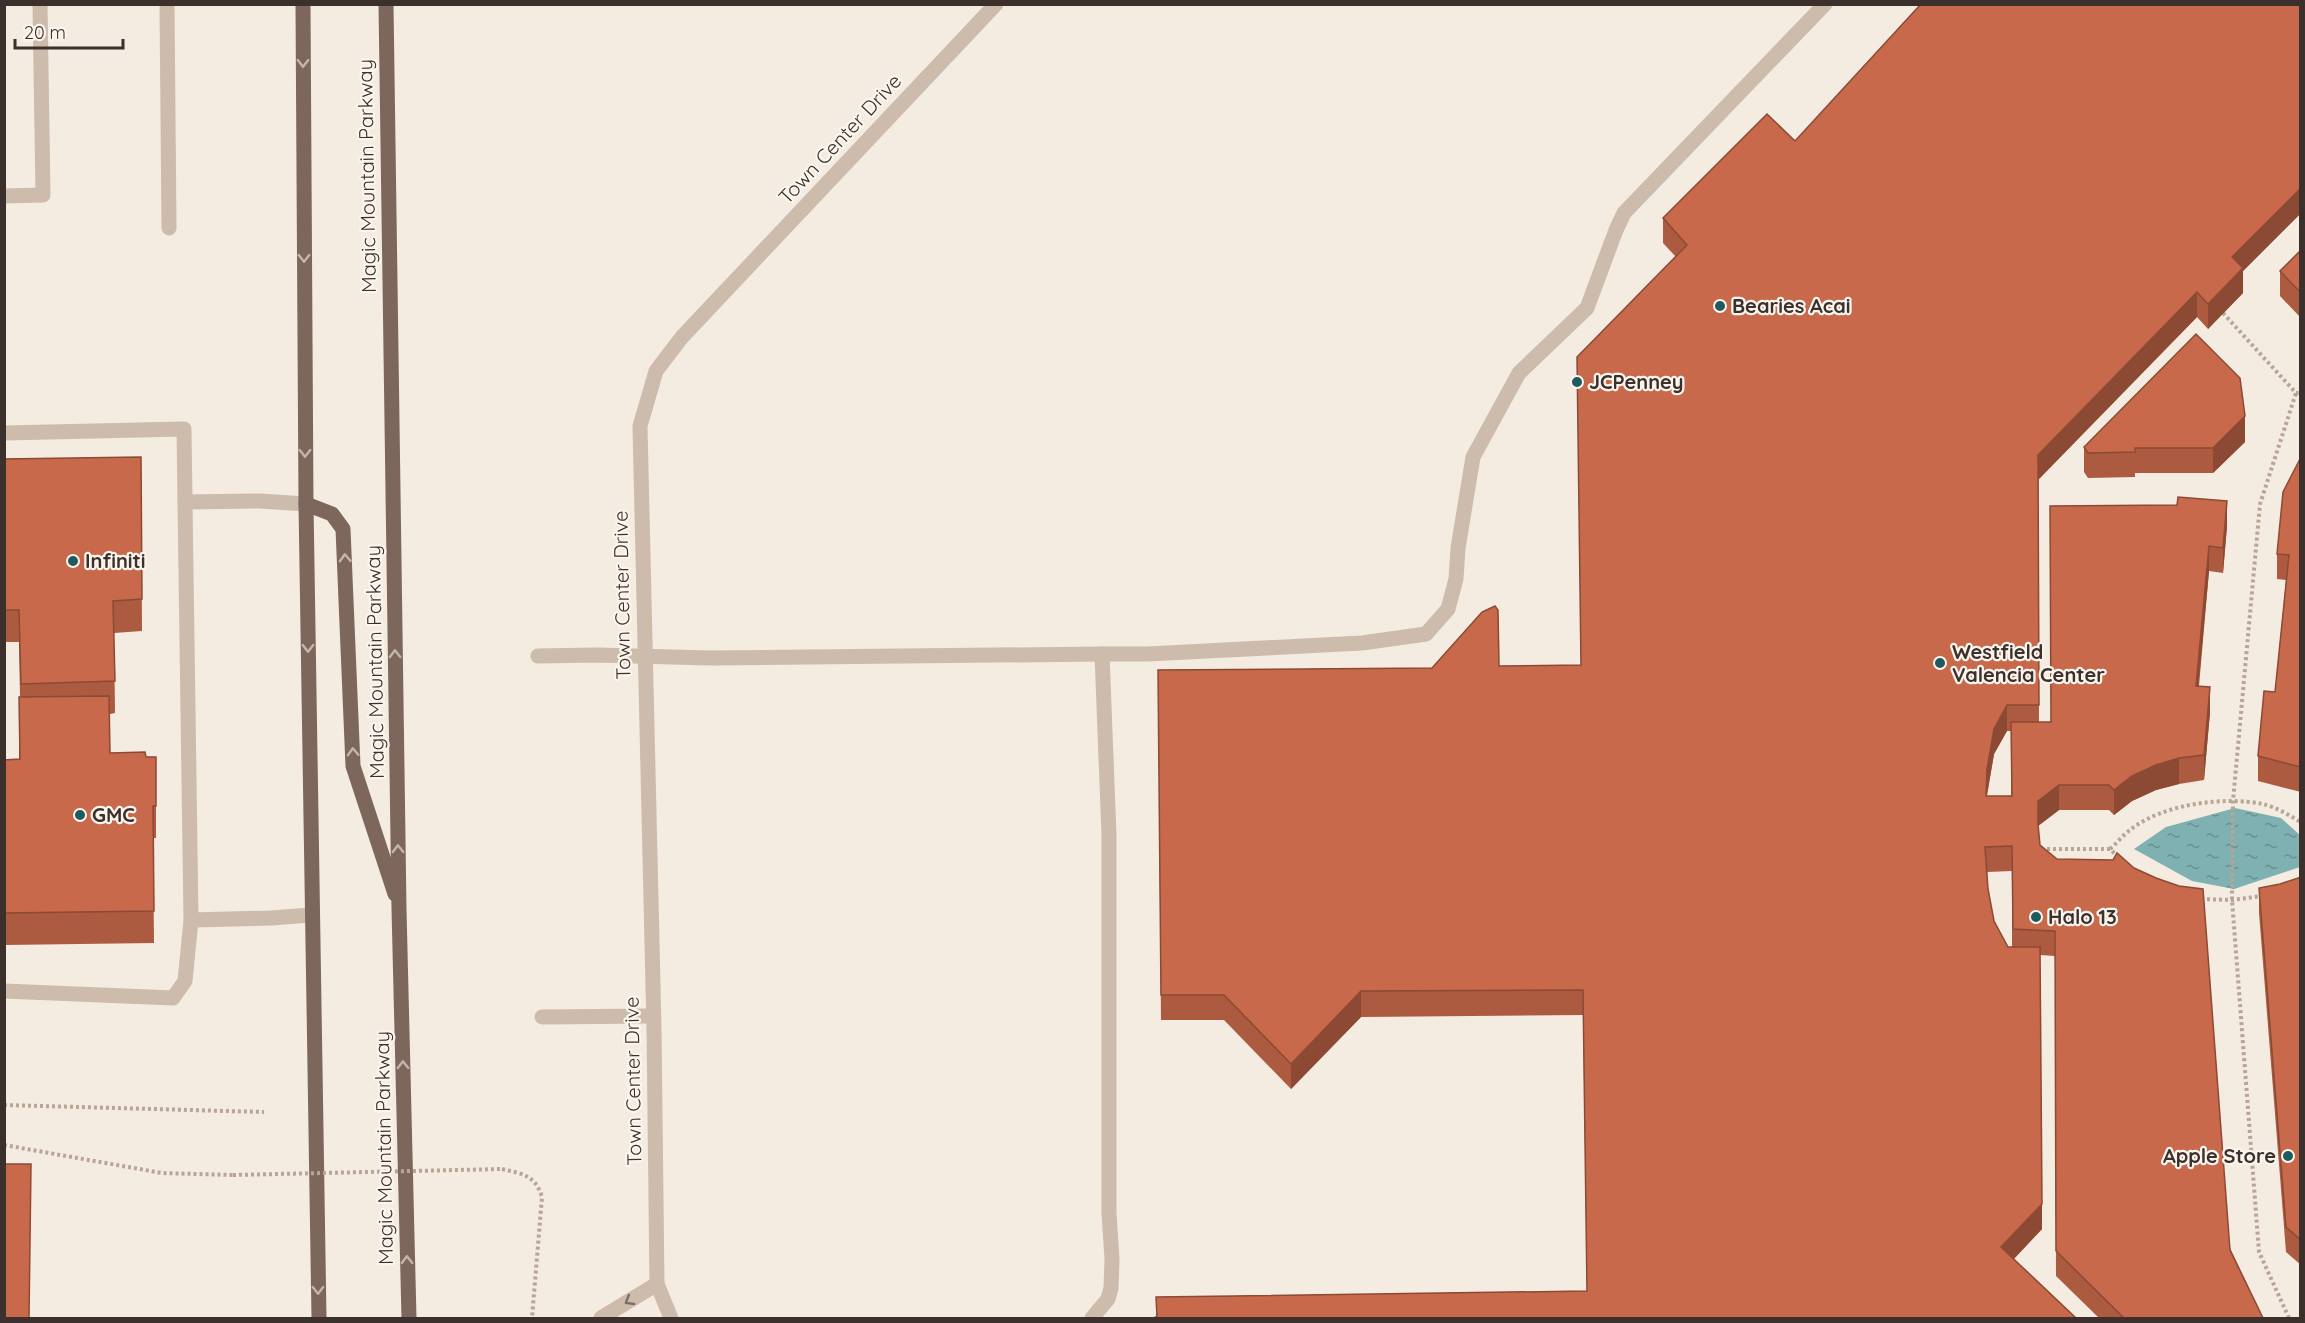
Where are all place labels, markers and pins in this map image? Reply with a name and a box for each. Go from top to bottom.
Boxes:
place label: Bearies Acai [1732,293,1850,318]
marker: Bearies Acai [1713,299,1727,313]
place label: JCPenney [1589,369,1684,394]
marker: JCPenney [1570,375,1584,389]
place label: Infiniti [85,548,145,573]
marker: Infiniti [66,554,80,568]
place label: Westfield Valencia Center [1952,639,2105,687]
marker: Westfield Valencia Center [1933,656,1947,670]
place label: GMC [92,802,135,827]
marker: GMC [73,808,87,822]
place label: Halo 13 [2048,904,2117,929]
marker: Halo 13 [2029,910,2043,924]
place label: Apple Store [2163,1143,2276,1168]
marker: Apple Store [2281,1149,2295,1163]

